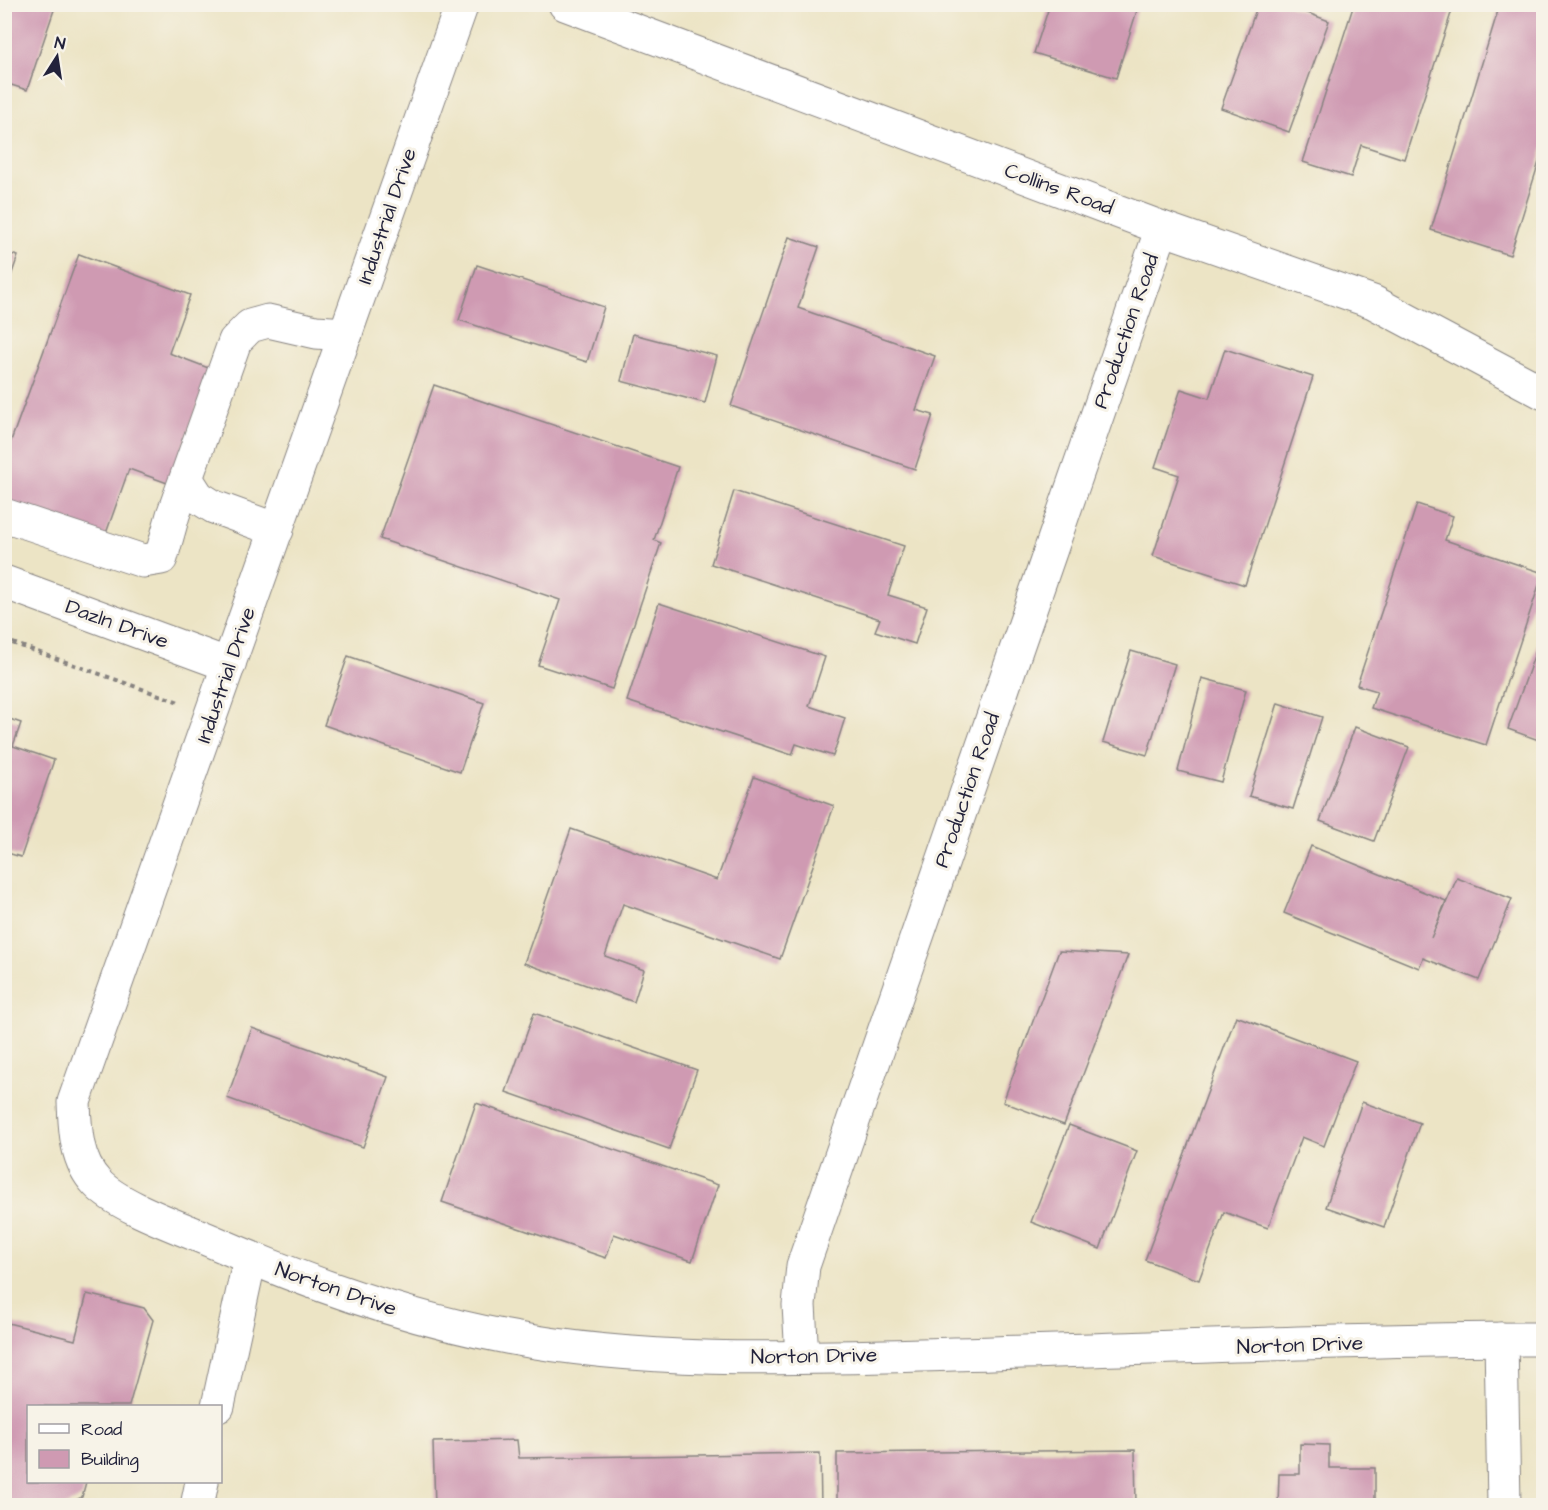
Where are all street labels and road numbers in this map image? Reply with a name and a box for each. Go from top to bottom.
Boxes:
street label: Industrial Drive [350,144,424,288]
street label: Collins Road [1000,156,1118,222]
street label: Production Road [1086,249,1166,412]
street label: Dazln Drive [62,592,172,656]
street label: Industrial Drive [189,603,263,747]
street label: Production Road [927,708,1007,871]
street label: Norton Drive [272,1255,400,1323]
street label: Norton Drive [1236,1328,1364,1362]
street label: Norton Drive [751,1340,877,1372]

